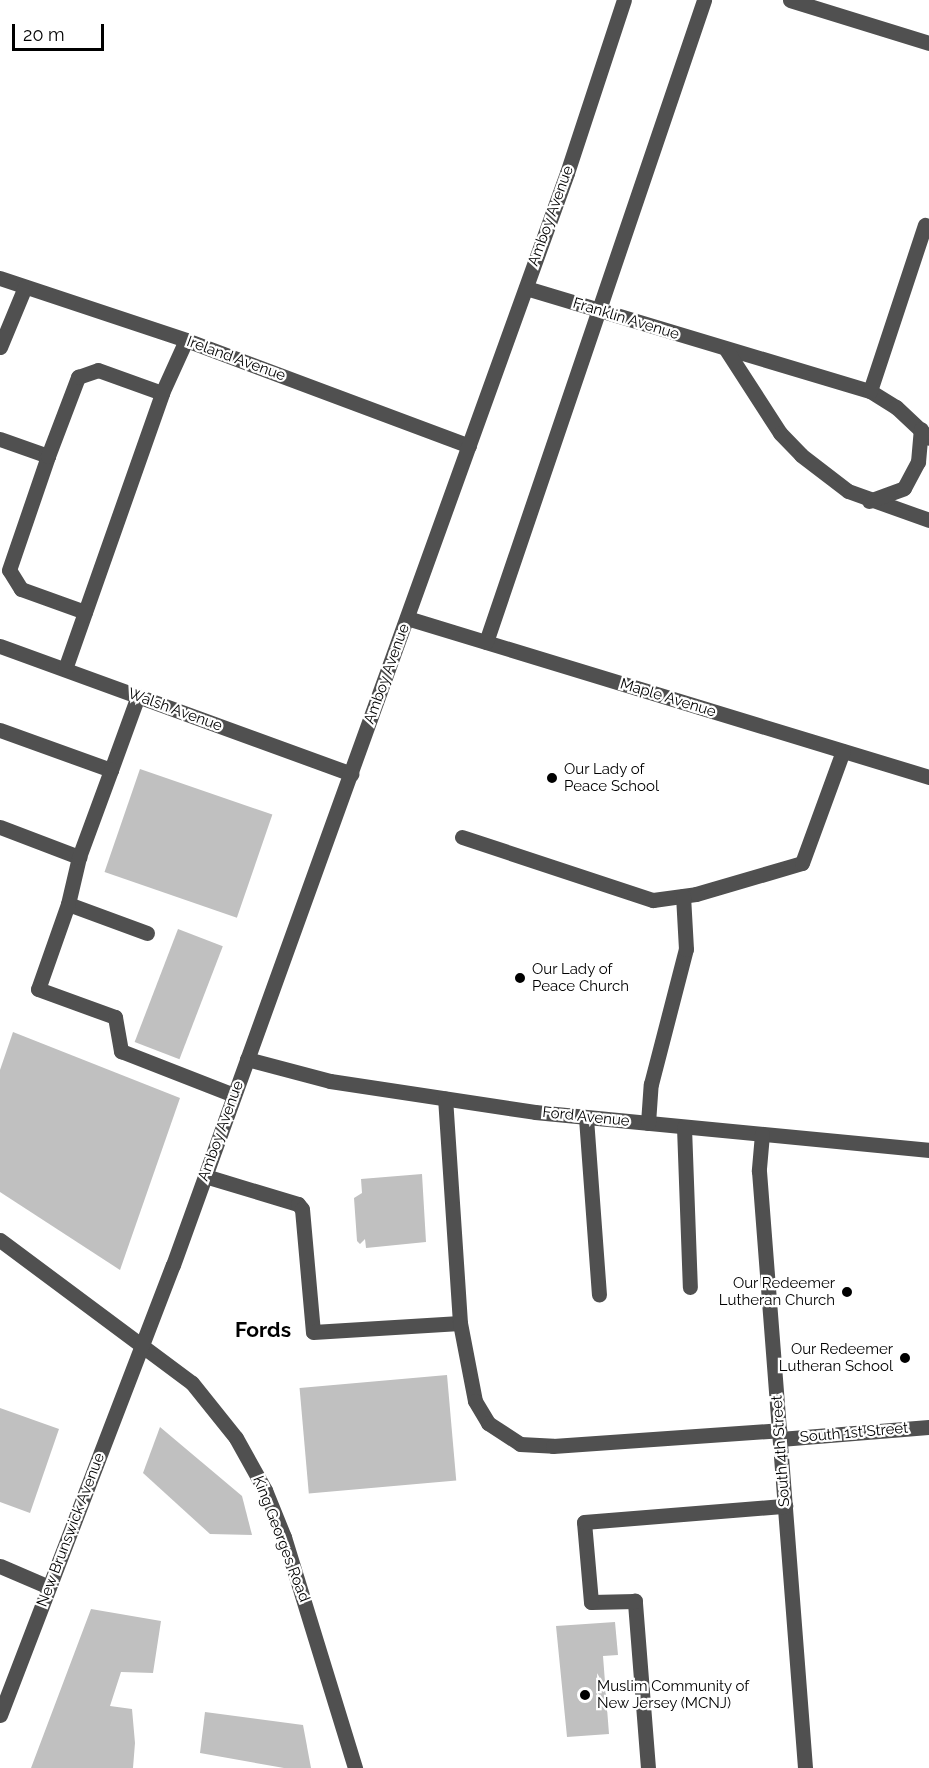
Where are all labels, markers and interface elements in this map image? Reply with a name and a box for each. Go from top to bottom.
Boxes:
scale bar [15,12,106,50]
text: 20 m [23,24,65,45]
street label: Amboy Avenue [524,163,578,269]
street label: Franklin Avenue [570,294,682,344]
street label: Ireland Avenue [184,333,288,385]
street label: Amboy Avenue [360,621,414,727]
street label: Maple Avenue [618,675,718,721]
street label: Walsh Avenue [125,685,225,735]
place label: Our Lady of Peace School [564,760,659,795]
marker: Our Lady of Peace School [545,771,559,785]
place label: Our Lady of Peace Church [532,960,629,995]
marker: Our Lady of Peace Church [513,971,527,985]
street label: Amboy Avenue [194,1078,248,1184]
street label: Ford Avenue [541,1103,631,1131]
place label: Our Redeemer Lutheran Church [719,1274,835,1309]
marker: Our Redeemer Lutheran Church [840,1285,854,1299]
district label: Fords [235,1317,291,1343]
place label: Our Redeemer Lutheran School [779,1340,893,1375]
marker: Our Redeemer Lutheran School [898,1351,912,1365]
street label: South 4th Street [768,1395,794,1507]
street label: South 1st Street [799,1419,909,1447]
street label: New Brunswick Avenue [33,1450,109,1610]
street label: King Georges Road [249,1474,313,1604]
place label: Muslim Community of New Jersey (MCNJ) [597,1677,750,1712]
marker: Muslim Community of New Jersey (MCNJ) [578,1688,592,1702]

